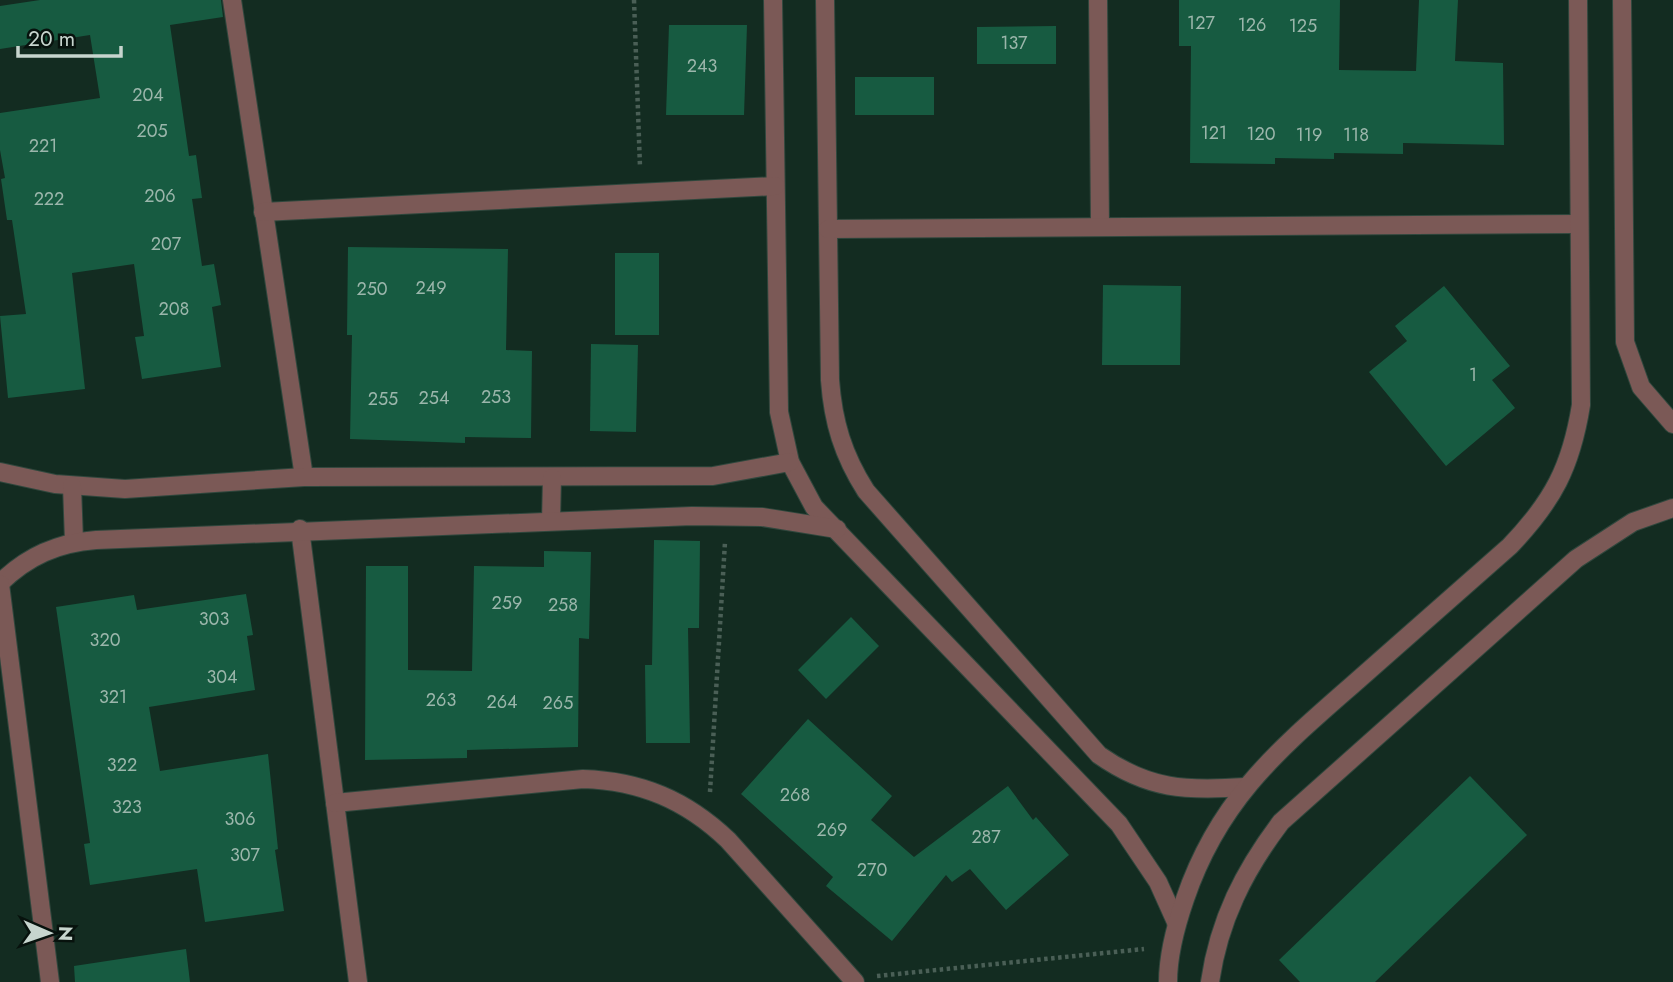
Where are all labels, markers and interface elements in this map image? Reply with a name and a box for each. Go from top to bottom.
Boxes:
house number: 127 [1187,10,1215,36]
house number: 126 [1238,12,1266,38]
house number: 125 [1289,13,1317,39]
scale bar [18,14,121,58]
text: 20 m [28,24,75,54]
house number: 137 [1000,30,1028,56]
house number: 243 [687,53,717,79]
house number: 204 [132,82,164,108]
house number: 205 [136,118,168,144]
house number: 121 [1201,120,1227,146]
house number: 120 [1246,121,1276,147]
house number: 119 [1296,122,1322,148]
house number: 118 [1343,122,1369,148]
house number: 221 [29,133,57,159]
house number: 206 [144,183,176,209]
house number: 222 [34,186,64,212]
house number: 207 [151,231,182,257]
house number: 249 [415,275,447,301]
house number: 250 [356,276,388,302]
house number: 208 [159,296,189,322]
house number: 1 [1469,362,1477,388]
house number: 253 [481,384,511,410]
house number: 254 [419,385,449,411]
house number: 255 [368,386,398,412]
house number: 259 [492,590,522,616]
house number: 258 [548,592,578,618]
house number: 303 [199,606,229,632]
house number: 320 [90,627,121,653]
house number: 304 [206,664,238,690]
house number: 321 [99,684,127,710]
house number: 263 [426,687,456,713]
house number: 264 [486,689,518,715]
house number: 265 [543,690,573,716]
house number: 322 [107,752,137,778]
house number: 268 [780,782,810,808]
house number: 323 [112,794,142,820]
house number: 306 [225,806,256,832]
house number: 269 [817,817,847,843]
house number: 287 [971,824,1001,850]
house number: 307 [230,842,261,868]
house number: 270 [857,857,887,883]
north arrow [14,898,84,968]
text: N [52,926,79,942]

